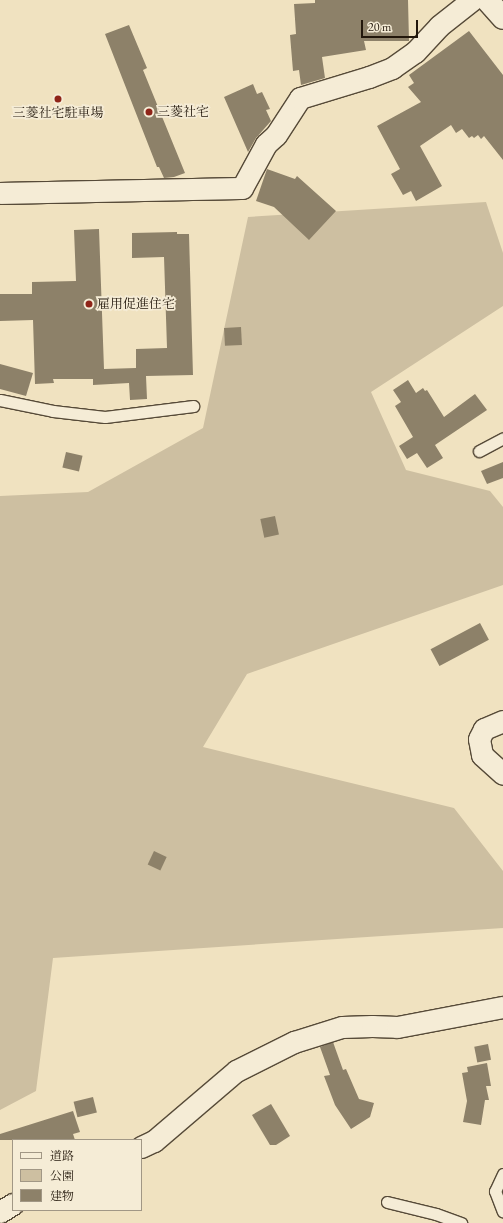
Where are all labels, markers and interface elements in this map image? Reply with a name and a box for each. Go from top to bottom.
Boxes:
scale bar [363,12,420,38]
text: 20 m [368,19,391,35]
marker: 三菱社宅駐車場 [53,94,63,104]
place label: 三菱社宅 [157,104,209,120]
place label: 三菱社宅駐車場 [13,105,103,121]
marker: 三菱社宅 [144,107,154,117]
place label: 雇用促進住宅 [97,296,175,312]
marker: 雇用促進住宅 [84,299,94,309]
legend [12,1139,142,1211]
text: 道路 [50,1148,74,1164]
text: 公園 [50,1168,74,1184]
text: 建物 [50,1188,74,1204]

